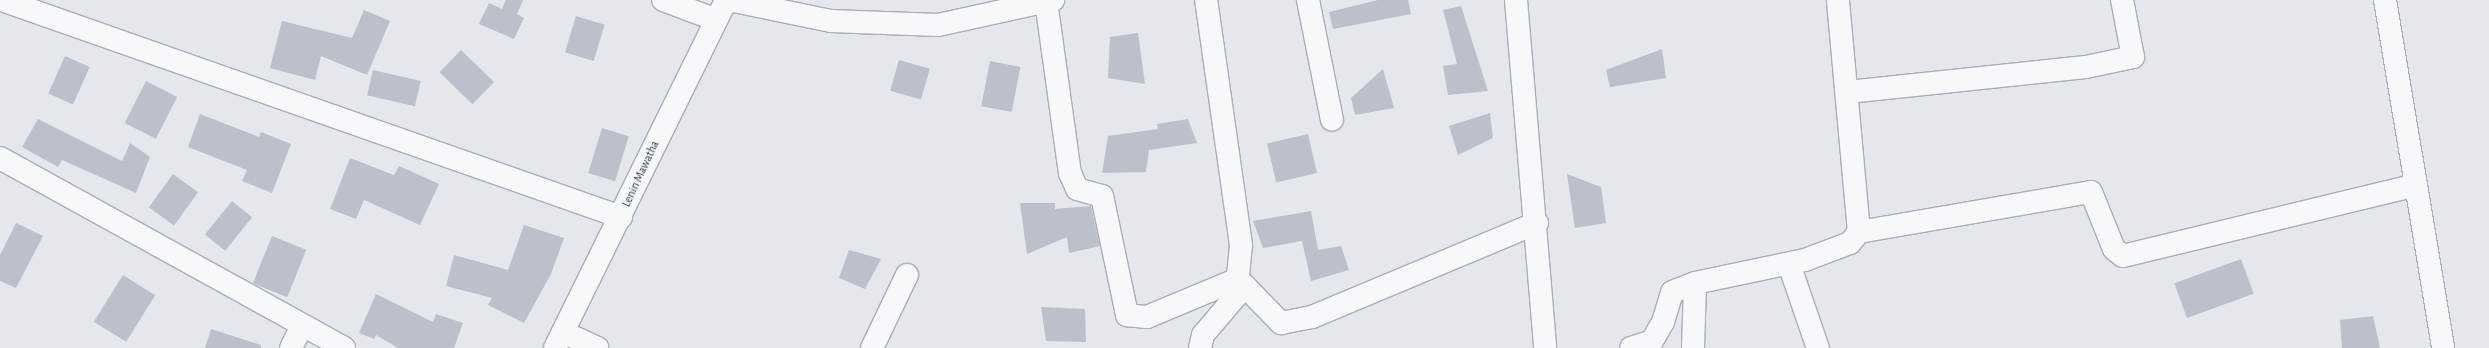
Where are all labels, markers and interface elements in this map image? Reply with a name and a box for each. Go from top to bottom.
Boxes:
street label: Lenin Mawatha [619,139,663,209]

